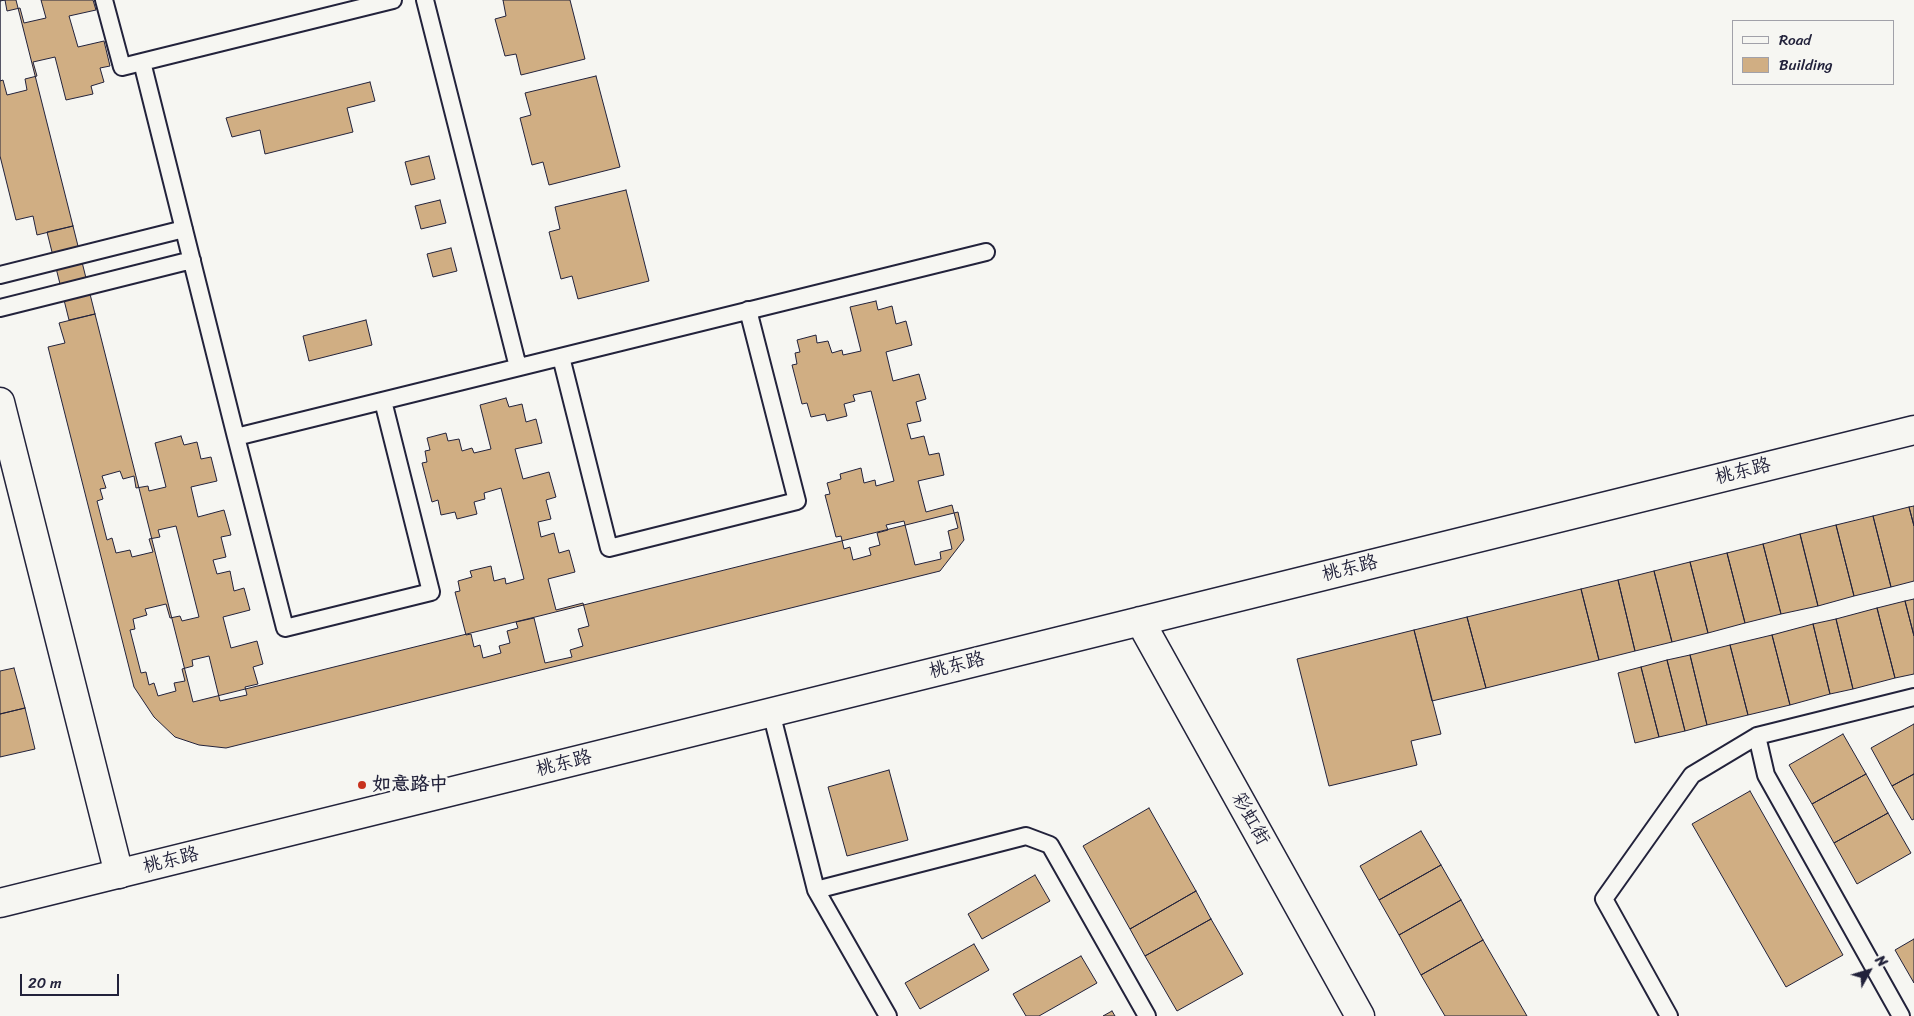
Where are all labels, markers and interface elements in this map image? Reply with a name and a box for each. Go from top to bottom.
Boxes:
legend [1732,20,1894,85]
text: Road [1779,27,1811,53]
text: Building [1779,52,1833,78]
street label: 桃东路 [1713,454,1773,490]
street label: 桃东路 [1320,551,1380,587]
street label: 桃东路 [927,648,987,684]
street label: 桃东路 [534,746,594,782]
place label: 如意路中 [372,774,448,796]
marker: 如意路中 [356,779,368,791]
street label: 彩虹街 [1226,789,1274,849]
street label: 桃东路 [141,843,201,879]
north arrow [1844,946,1894,996]
text: N [1868,950,1894,973]
scale bar [22,964,121,996]
text: 20 m [28,970,62,996]

